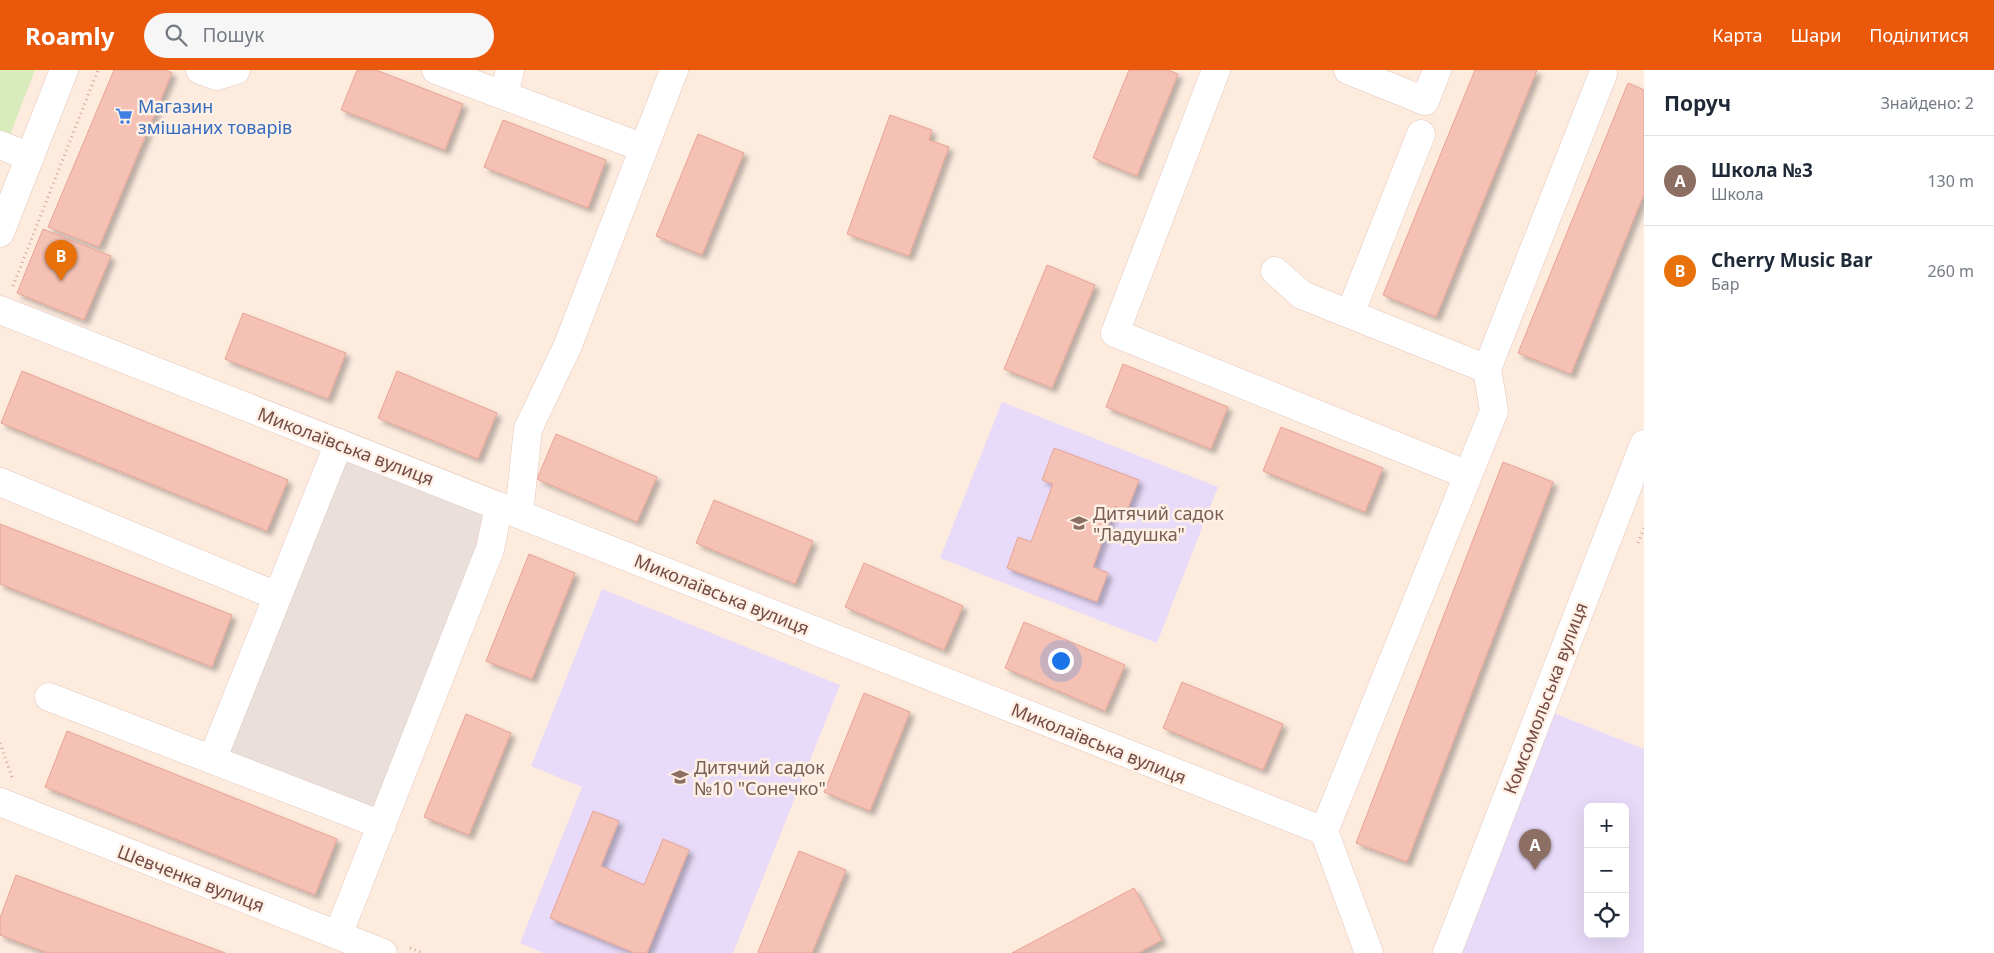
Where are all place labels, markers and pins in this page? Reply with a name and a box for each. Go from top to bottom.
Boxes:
place label: Магазин змішаних товарів [138,94,292,139]
supermarket icon: Магазин змішаних товарів [114,106,134,126]
pin: B [45,240,77,281]
place label: Дитячий садок "Ладушка" [1093,501,1224,546]
school or university icon: Дитячий садок "Ладушка" [1069,513,1089,533]
place label: Дитячий садок №10 "Сонечко" [694,755,826,800]
school or university icon: Дитячий садок №10 "Сонечко" [670,767,690,787]
pin: A [1519,829,1551,870]

